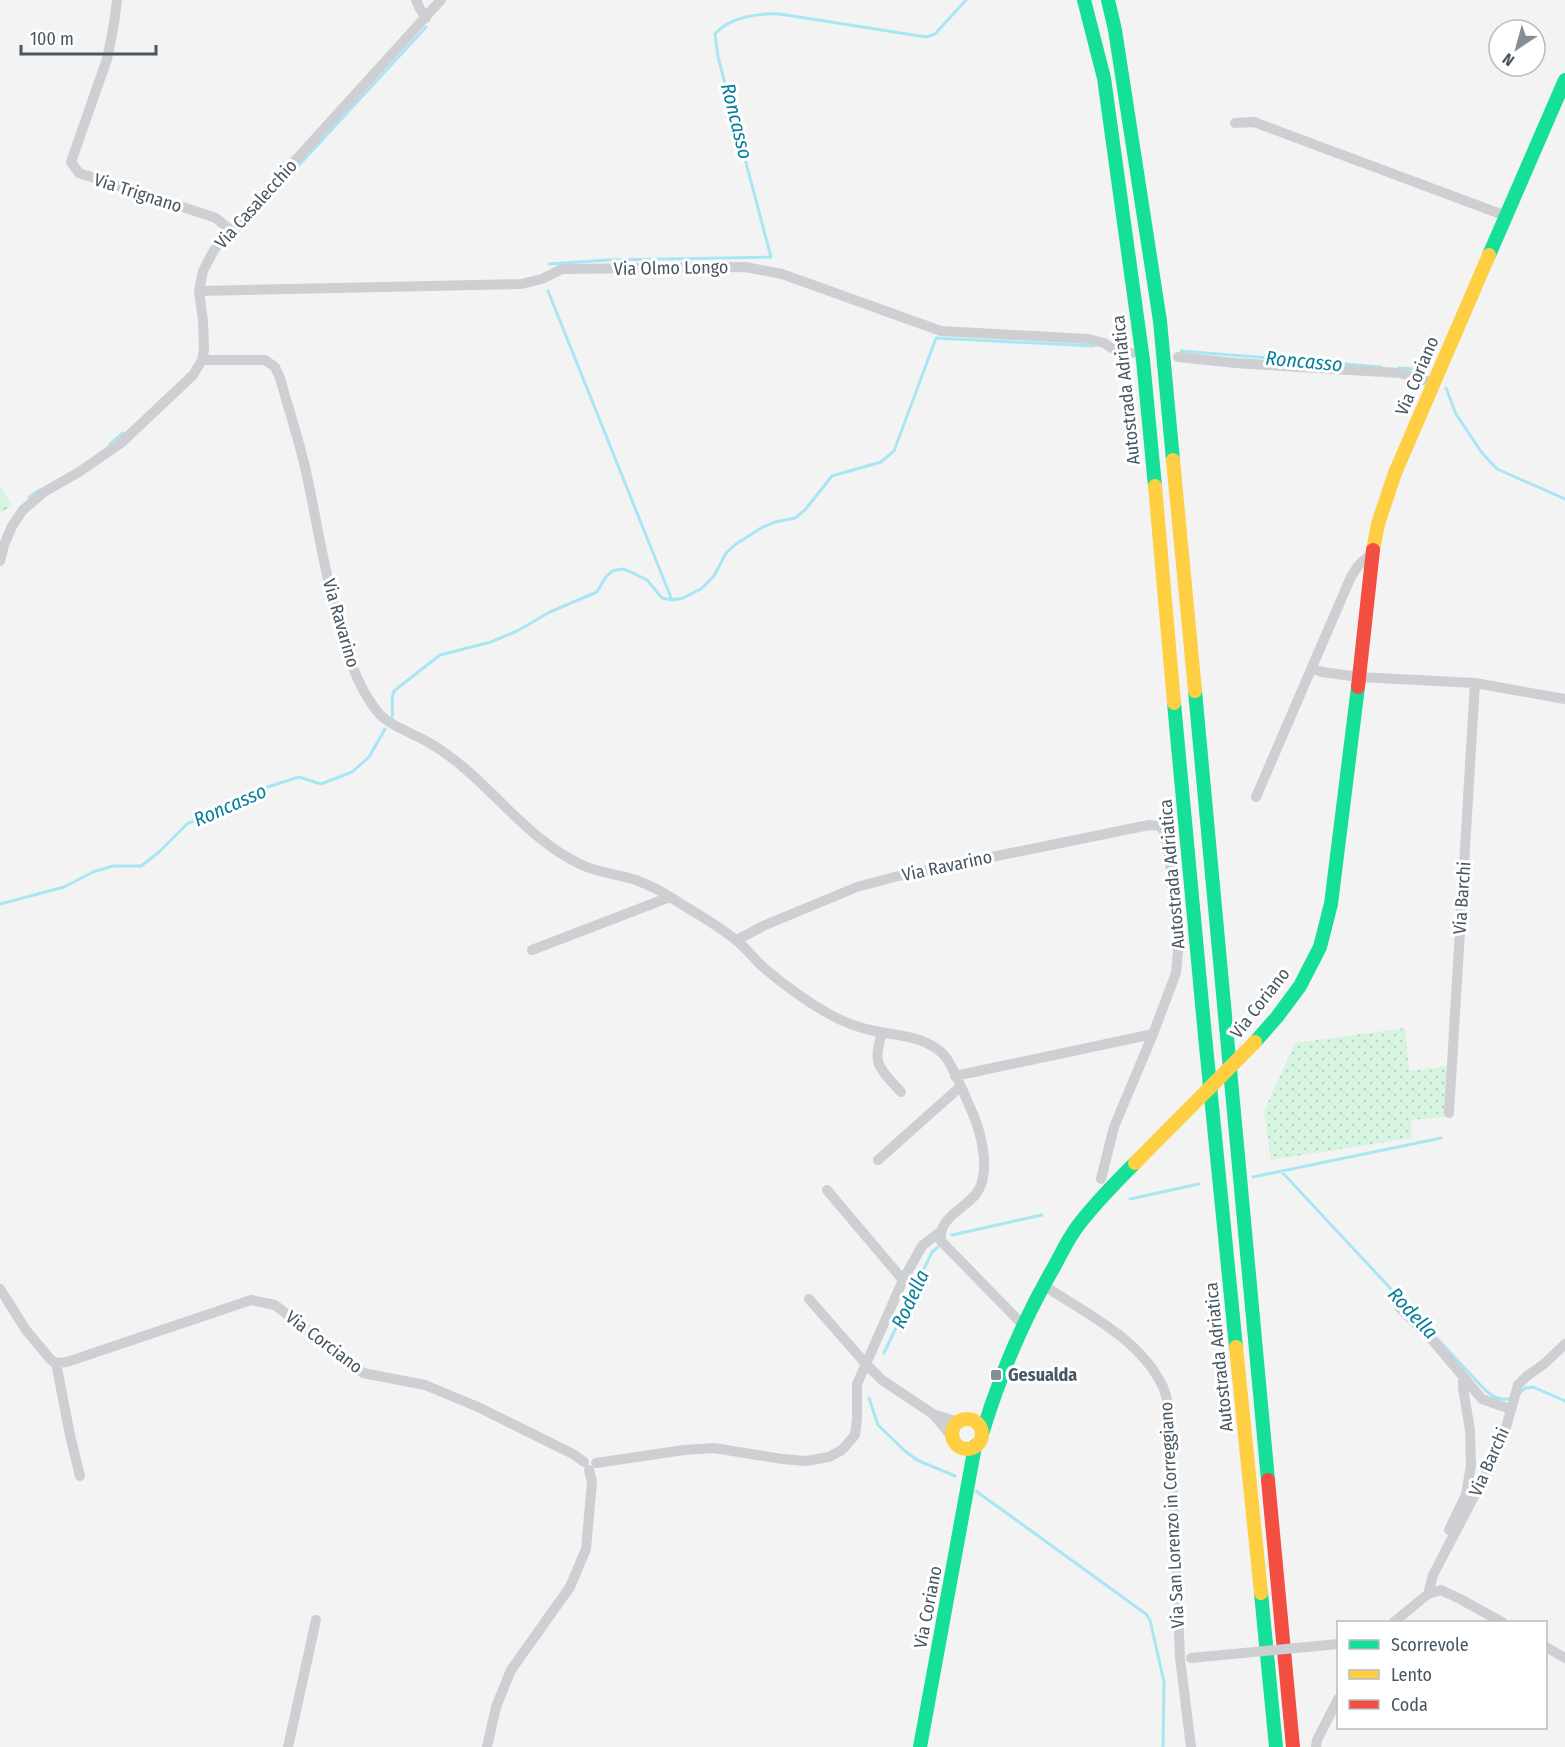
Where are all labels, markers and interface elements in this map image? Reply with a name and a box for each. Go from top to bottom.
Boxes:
scale bar [21,18,156,56]
north arrow [1487,18,1547,78]
text: 100 m [30,28,74,50]
text: N [1499,49,1518,70]
water label: Roncasso [716,81,758,161]
street label: Via Casalecchio [210,155,302,253]
street label: Via Trignano [91,168,185,218]
street label: Via Olmo Longo [614,256,728,280]
street label: Autostrada Adriatica [1107,314,1145,466]
street label: Via Coriano [1391,333,1443,419]
water label: Roncasso [1264,346,1344,376]
street label: Via Ravarino [318,576,364,670]
water label: Roncasso [190,778,270,832]
street label: Autostrada Adriatica [1154,798,1190,950]
street label: Via Ravarino [900,846,994,886]
street label: Via Barchi [1448,861,1476,935]
street label: Via Coriano [1226,963,1294,1043]
water label: Rodella [886,1266,934,1332]
street label: Autostrada Adriatica [1200,1281,1238,1433]
water label: Rodella [1383,1282,1443,1344]
street label: Via Corciano [281,1306,367,1378]
place label: Gesualda [1008,1364,1077,1386]
marker: Gesualda [989,1368,1003,1382]
street label: Via San Lorenzo in Correggiano [1155,1401,1189,1629]
street label: Via Barchi [1464,1424,1514,1500]
street label: Via Coriano [909,1564,947,1650]
legend [1337,1621,1547,1729]
text: Scorrevole [1391,1634,1469,1656]
text: Lento [1391,1664,1432,1686]
text: Coda [1391,1694,1428,1716]

